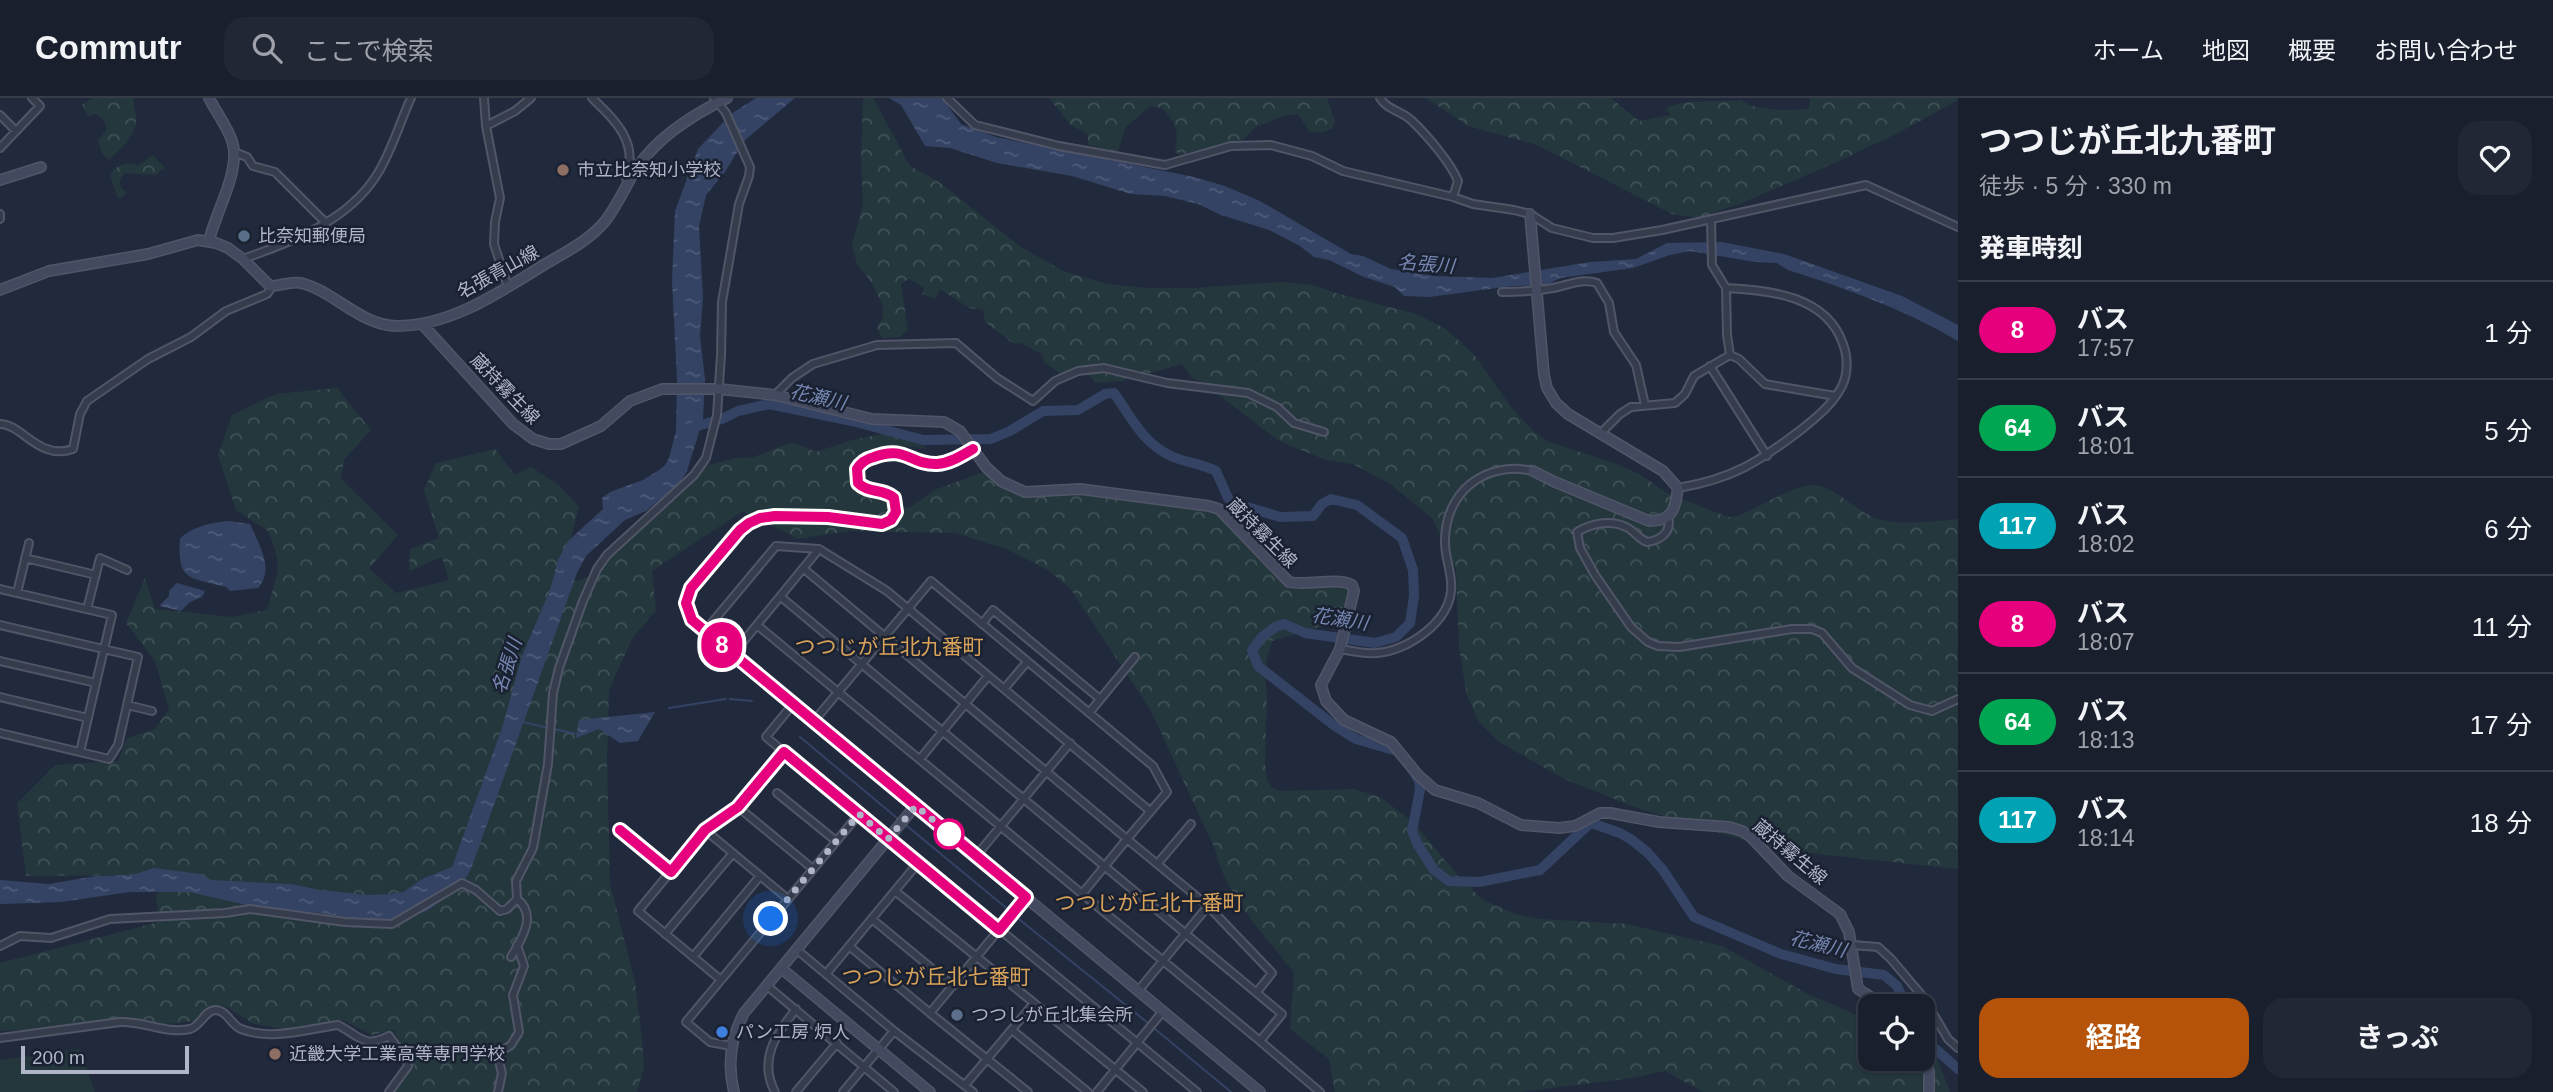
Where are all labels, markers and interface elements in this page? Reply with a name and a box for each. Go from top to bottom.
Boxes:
search box [224,17,714,80]
text: Commutr [35,29,182,66]
icon: search [248,29,286,67]
text: ここで検索 [304,36,434,66]
text: ホーム [2093,37,2164,64]
text: 地図 [2202,37,2250,64]
text: 概要 [2288,37,2336,64]
text: お問い合わせ [2374,37,2518,64]
button: heart [2458,121,2532,195]
text: つつじが丘北九番町 [1979,122,2276,159]
place label: 市立比奈知小学校 [577,160,721,180]
marker: 市立比奈知小学校 [555,162,571,178]
text: 徒歩 · 5 分 · 330 m [1979,173,2172,199]
place label: 比奈知郵便局 [258,226,366,246]
marker: 比奈知郵便局 [236,228,252,244]
text: 発車時刻 [1979,233,2083,263]
street label: 名張青山線 [454,241,542,303]
water label: 名張川 [1397,251,1457,277]
text: バス [2077,304,2129,334]
text: 8 [2011,316,2024,343]
text: 1 分 [2484,318,2532,348]
text: 17:57 [2077,335,2135,361]
street label: 蔵持霧生線 [467,350,543,428]
water label: 花瀬川 [788,380,850,414]
text: バス [2077,402,2129,432]
text: 64 [2004,414,2031,441]
text: 5 分 [2484,416,2532,446]
text: 18:01 [2077,433,2135,459]
street label: 蔵持霧生線 [1223,494,1301,572]
text: バス [2077,500,2129,530]
text: 117 [1998,512,2037,539]
text: 6 分 [2484,514,2532,544]
text: 18:02 [2077,531,2135,557]
text: バス [2077,598,2129,628]
water label: 花瀬川 [1310,604,1372,634]
text: 8 [2011,610,2024,637]
text: 11 分 [2472,612,2532,642]
line badge: 8 [699,622,745,668]
text: 18:07 [2077,629,2135,655]
text: 8 [715,631,729,658]
water label: 名張川 [488,634,526,696]
district label: つつじが丘北九番町 [795,635,984,658]
text: バス [2077,696,2129,726]
text: 64 [2004,708,2031,735]
text: 17 分 [2470,710,2532,740]
text: 18:13 [2077,727,2135,753]
text: バス [2077,794,2129,824]
text: 117 [1998,806,2037,833]
text: 18 分 [2470,808,2532,838]
street label: 蔵持霧生線 [1749,815,1831,889]
unlabelled marker [934,819,964,849]
text: 18:14 [2077,825,2135,851]
district label: つつじが丘北十番町 [1055,891,1244,914]
your location [753,901,788,936]
water label: 花瀬川 [1788,927,1850,962]
district label: つつじが丘北七番町 [842,965,1031,988]
map controls [1858,994,1935,1071]
button: locate [1858,994,1935,1071]
button: 経路 [1979,998,2249,1078]
button: きっぷ [2263,998,2532,1078]
place label: つつしが丘北集会所 [971,1005,1133,1025]
marker: つつしが丘北集会所 [949,1007,965,1023]
place label: パン工房 炉人 [736,1022,850,1042]
marker: パン工房 炉人 [714,1024,730,1040]
scale bar [21,1043,189,1075]
place label: 近畿大学工業高等専門学校 [289,1044,505,1064]
marker: 近畿大学工業高等専門学校 [267,1046,283,1062]
text: 200 m [32,1047,85,1068]

